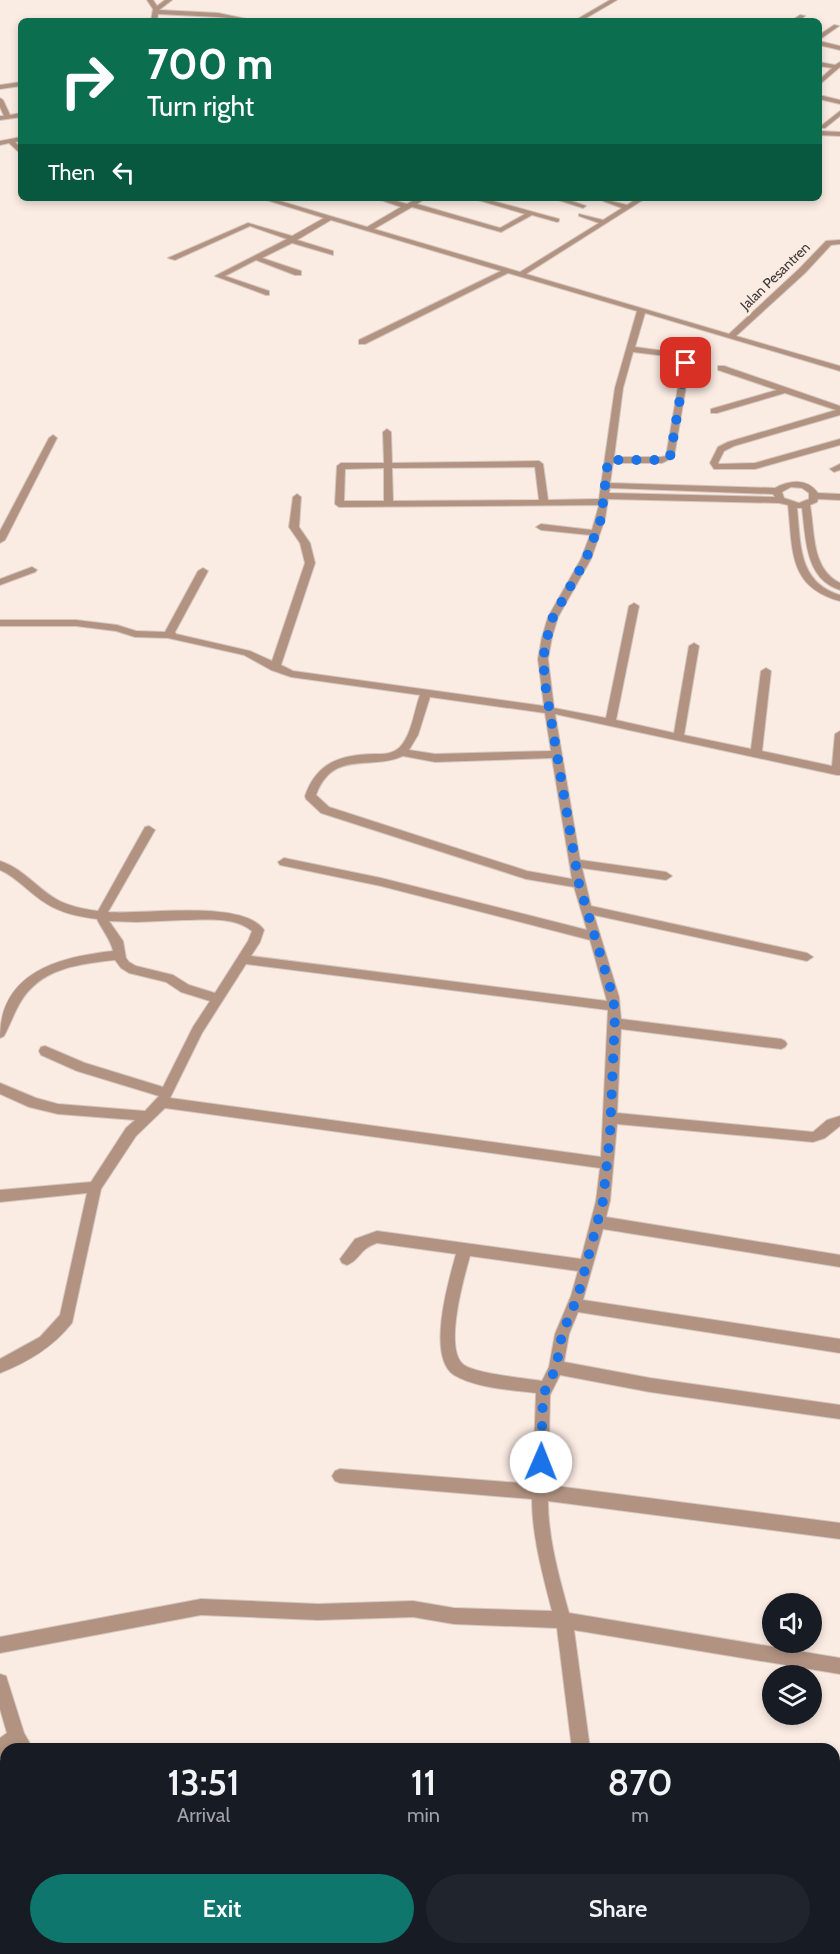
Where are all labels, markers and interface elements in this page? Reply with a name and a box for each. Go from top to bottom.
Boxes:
text: 700 m [147,38,273,90]
icon: right [48,42,126,120]
text: Turn right [147,90,254,123]
icon: left [107,156,140,189]
text: Then [48,159,95,186]
street label: Jalan Pesantren [736,238,814,315]
pin [660,337,711,388]
icon: arrive [669,346,702,379]
position arrow [509,1430,573,1494]
map controls [762,1593,822,1725]
button: sound [762,1593,822,1653]
button: layers [762,1665,822,1725]
text: 13:51 [167,1760,240,1804]
text: 11 [411,1760,436,1804]
text: 870 [608,1760,673,1804]
text: Arrival [177,1803,230,1827]
text: min [407,1803,440,1827]
text: m [631,1803,649,1827]
button: Exit [30,1874,414,1943]
button: Share [426,1874,810,1943]

